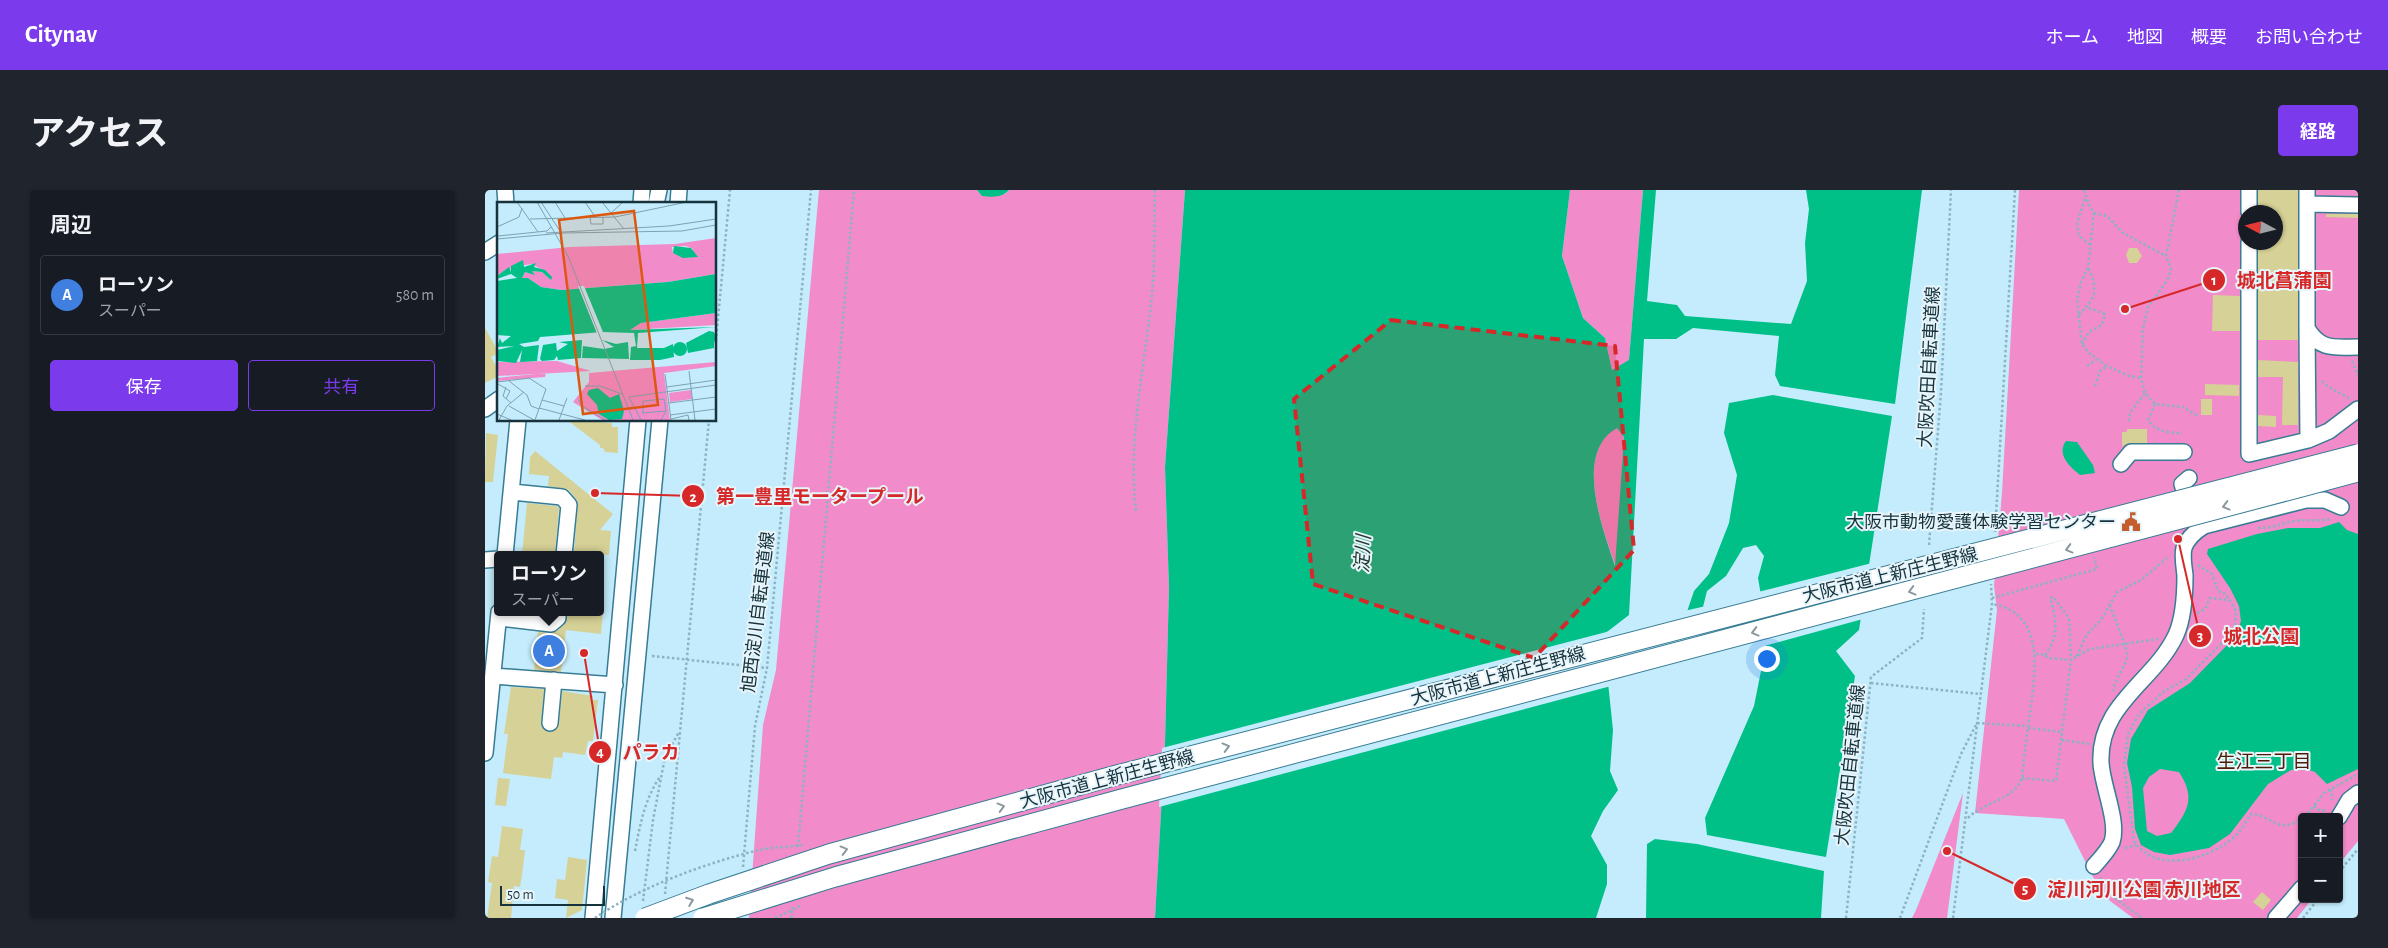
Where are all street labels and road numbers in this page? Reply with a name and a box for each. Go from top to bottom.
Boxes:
street label: 大阪吹田自転車道線 [1915,286,1943,448]
street label: 旭西淀川自転車道線 [738,530,778,694]
street label: 大阪市道上新庄生野線 [1800,544,1980,606]
street label: 大阪市道上新庄生野線 [1408,643,1588,709]
street label: 大阪吹田自転車道線 [1832,683,1868,847]
street label: 大阪市道上新庄生野線 [1017,746,1197,812]

